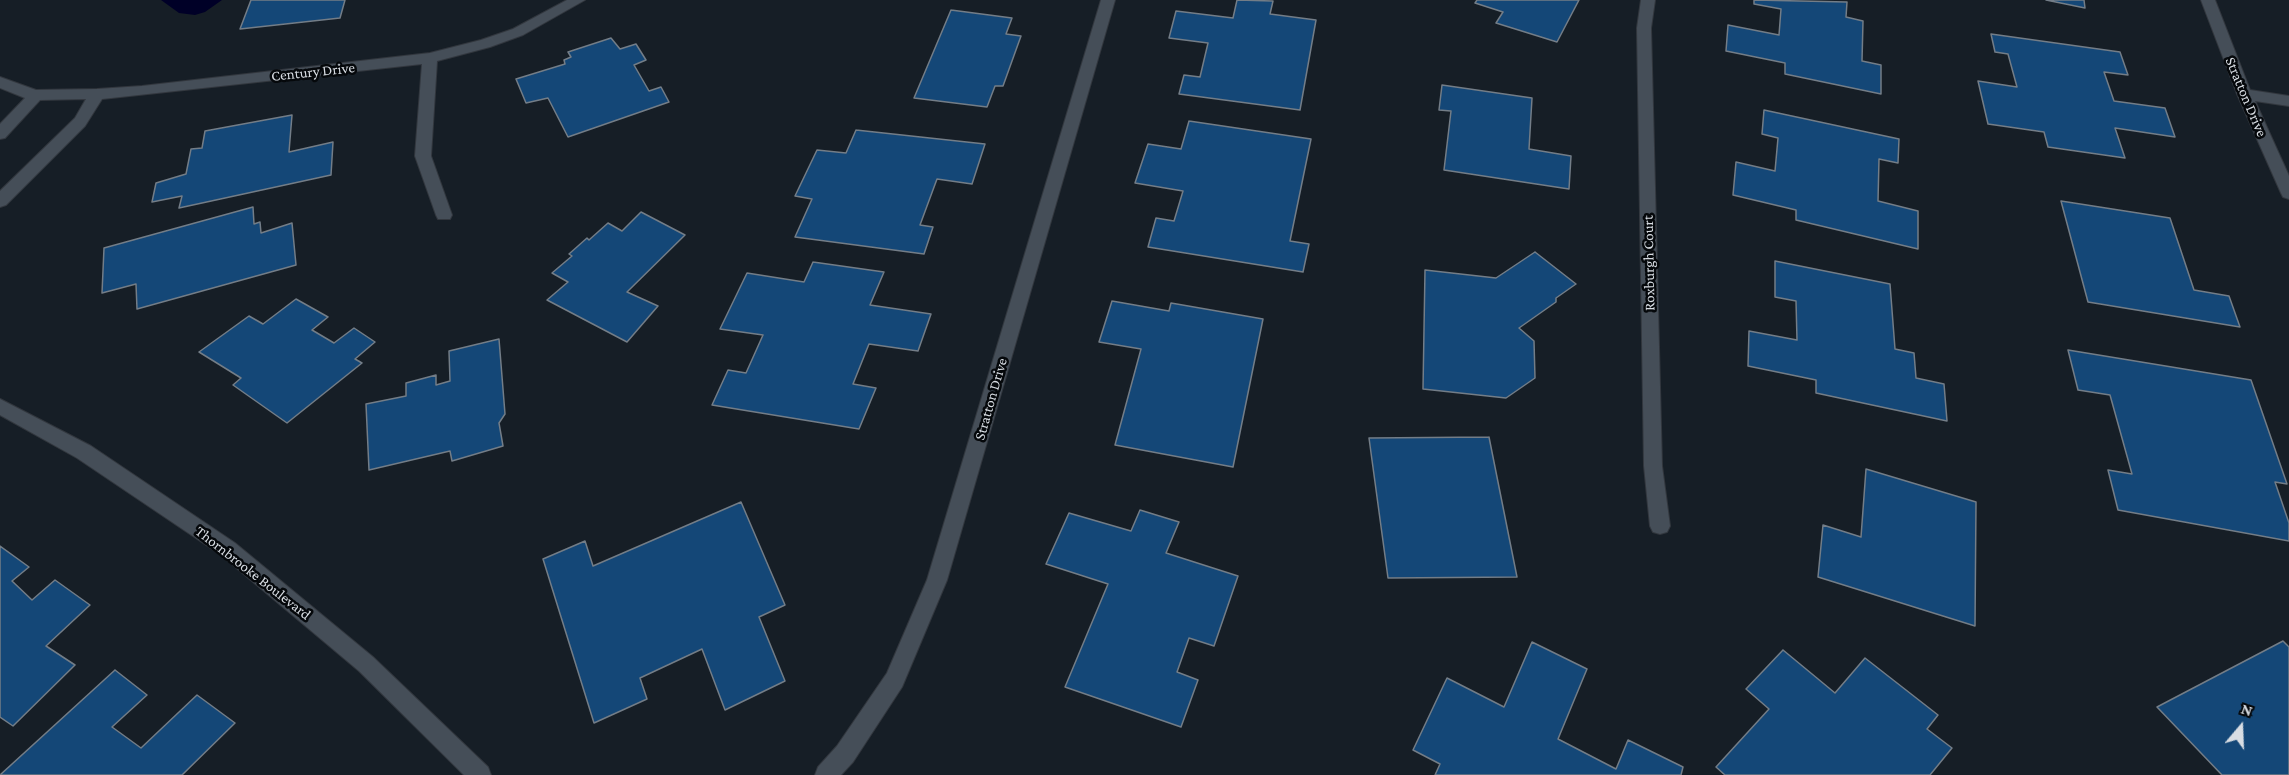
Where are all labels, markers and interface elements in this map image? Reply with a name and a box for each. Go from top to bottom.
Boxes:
street label: Stratton Drive [2221,54,2271,140]
street label: Century Drive [270,59,356,85]
street label: Roxburgh Court [1639,215,1659,311]
street label: Stratton Drive [971,356,1011,442]
street label: Thornbrooke Boulevard [192,522,314,624]
north arrow [2211,697,2271,757]
text: N [2239,700,2255,719]

